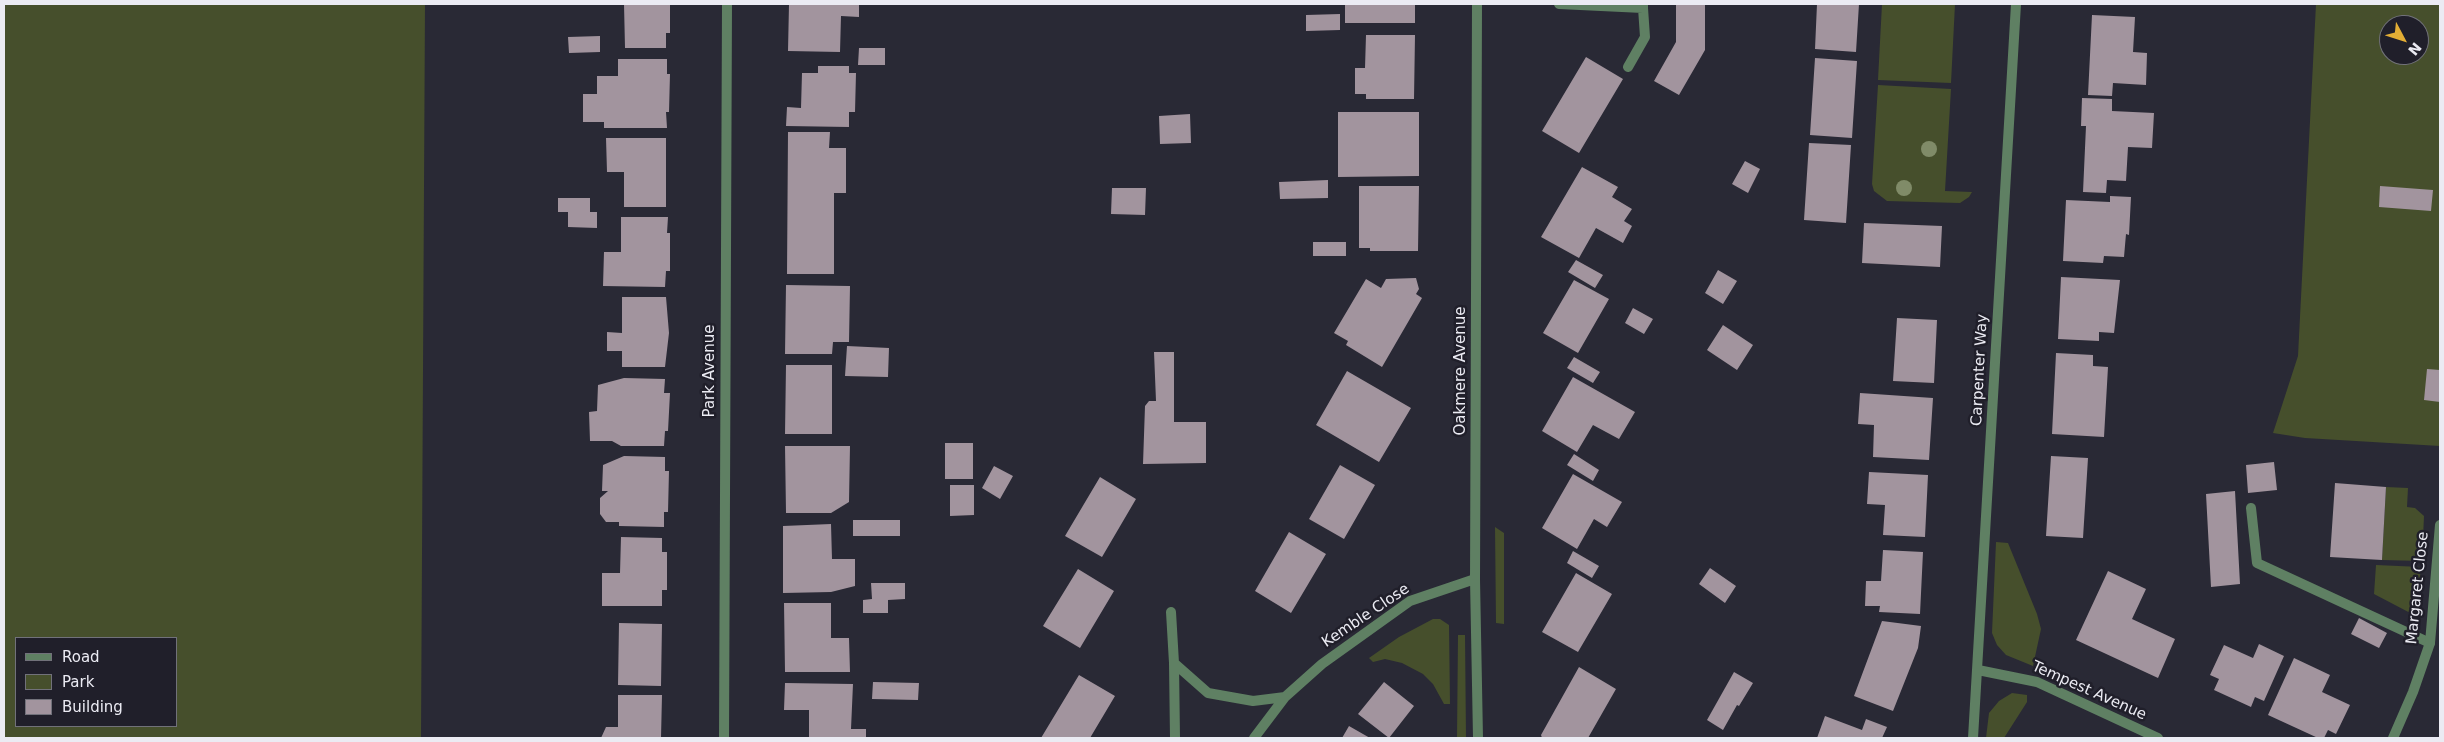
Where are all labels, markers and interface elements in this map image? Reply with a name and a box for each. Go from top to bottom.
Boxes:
north arrow [2379,15,2429,65]
text: N [2405,39,2425,59]
street label: Oakmere Avenue [1452,306,1470,436]
street label: Carpenter Way [1968,314,1992,426]
street label: Park Avenue [701,325,719,417]
street label: Margaret Close [2403,531,2433,645]
street label: Kemble Close [1319,580,1413,652]
legend [15,637,178,727]
text: Road [62,648,100,666]
street label: Tempest Avenue [2029,658,2149,724]
text: Park [62,673,94,691]
text: Building [62,698,123,716]

